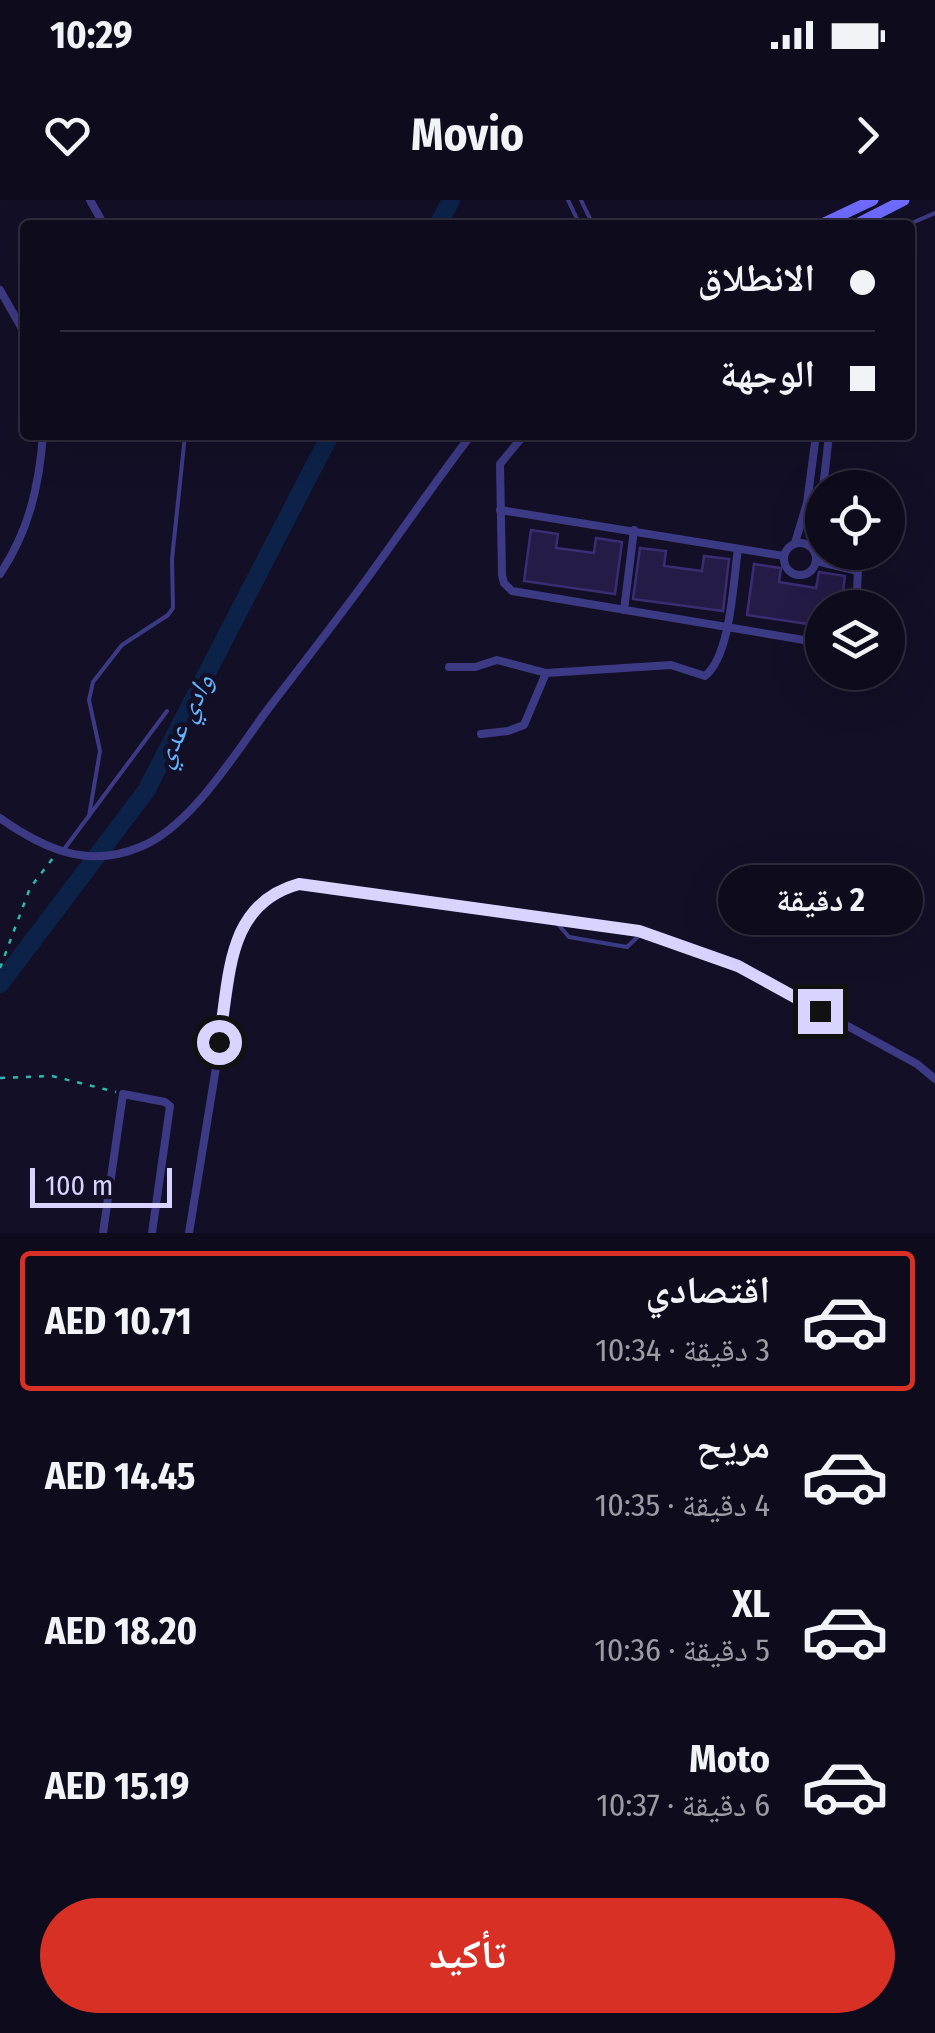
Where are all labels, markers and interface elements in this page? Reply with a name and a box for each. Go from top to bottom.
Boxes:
text: 10:29 [50,12,133,58]
icon: heart [40,108,95,163]
text: Movio [411,108,524,162]
icon: forward [840,108,895,163]
text: الانطلاق [697,255,815,301]
text: الوجهة [720,351,815,397]
map controls [805,470,905,690]
button: locate [805,470,905,570]
button: layers [805,590,905,690]
water label: وادي عدي [146,668,226,775]
callout: 2 دقيقة [718,866,922,936]
text: 2 دقيقة [776,881,865,919]
route end [798,989,843,1034]
route start [197,1020,242,1065]
scale bar [30,1163,172,1208]
text: 100 m [45,1169,113,1202]
text: اقتصادي [646,1267,770,1313]
icon: car [800,1276,890,1366]
text: AED 10.71 [45,1298,192,1344]
text: 3 دقيقة · 10:34 [595,1331,770,1369]
text: مريح [696,1422,770,1468]
icon: car [800,1431,890,1521]
text: AED 14.45 [45,1453,195,1499]
text: 4 دقيقة · 10:35 [595,1486,770,1524]
text: XL [732,1581,770,1627]
icon: car [800,1586,890,1676]
text: AED 18.20 [45,1608,197,1654]
text: 5 دقيقة · 10:36 [594,1631,770,1669]
text: Moto [689,1736,770,1782]
icon: car [800,1741,890,1831]
text: AED 15.19 [45,1763,190,1809]
text: 6 دقيقة · 10:37 [596,1786,770,1824]
button: تأكيد [40,1898,895,2013]

